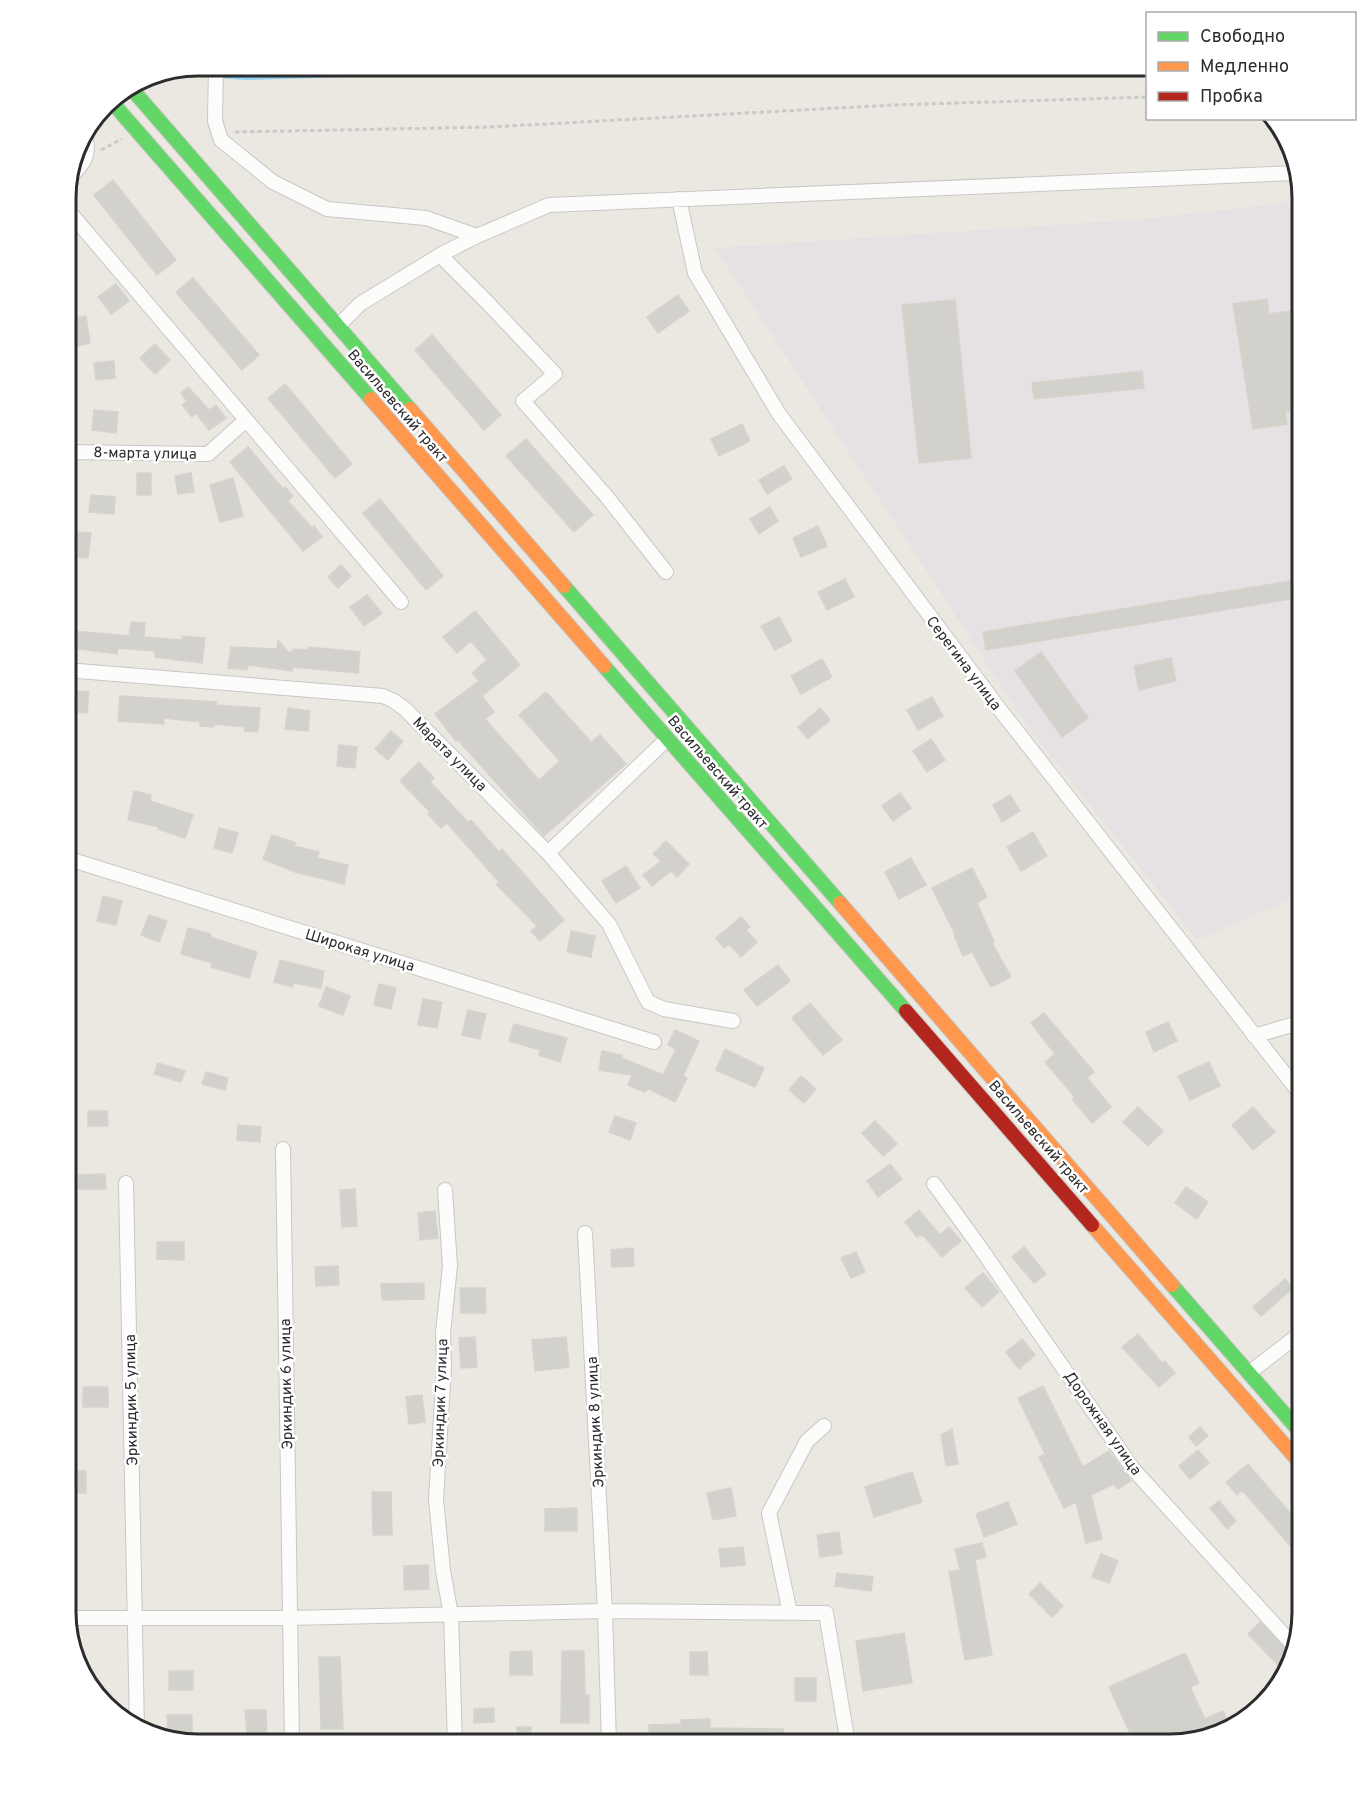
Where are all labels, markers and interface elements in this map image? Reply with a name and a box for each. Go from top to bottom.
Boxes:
legend [1146,12,1356,120]
text: Свободно [1200,26,1285,49]
text: Медленно [1200,56,1289,79]
text: Пробка [1200,86,1263,109]
street label: Васильевский тракт [342,346,451,468]
street label: 8-марта улица [93,444,197,465]
street label: Серегина улица [921,613,1005,715]
street label: Васильевский тракт [662,712,771,834]
street label: Марата улица [408,714,490,796]
street label: Широкая улица [303,926,417,977]
street label: Васильевский тракт [983,1077,1092,1199]
street label: Эркиндик 6 улица [277,1318,298,1450]
street label: Эркиндик 5 улица [122,1334,143,1466]
street label: Эркиндик 7 улица [430,1338,453,1468]
street label: Эркиндик 8 улица [584,1356,609,1488]
street label: Дорожная улица [1059,1368,1145,1480]

